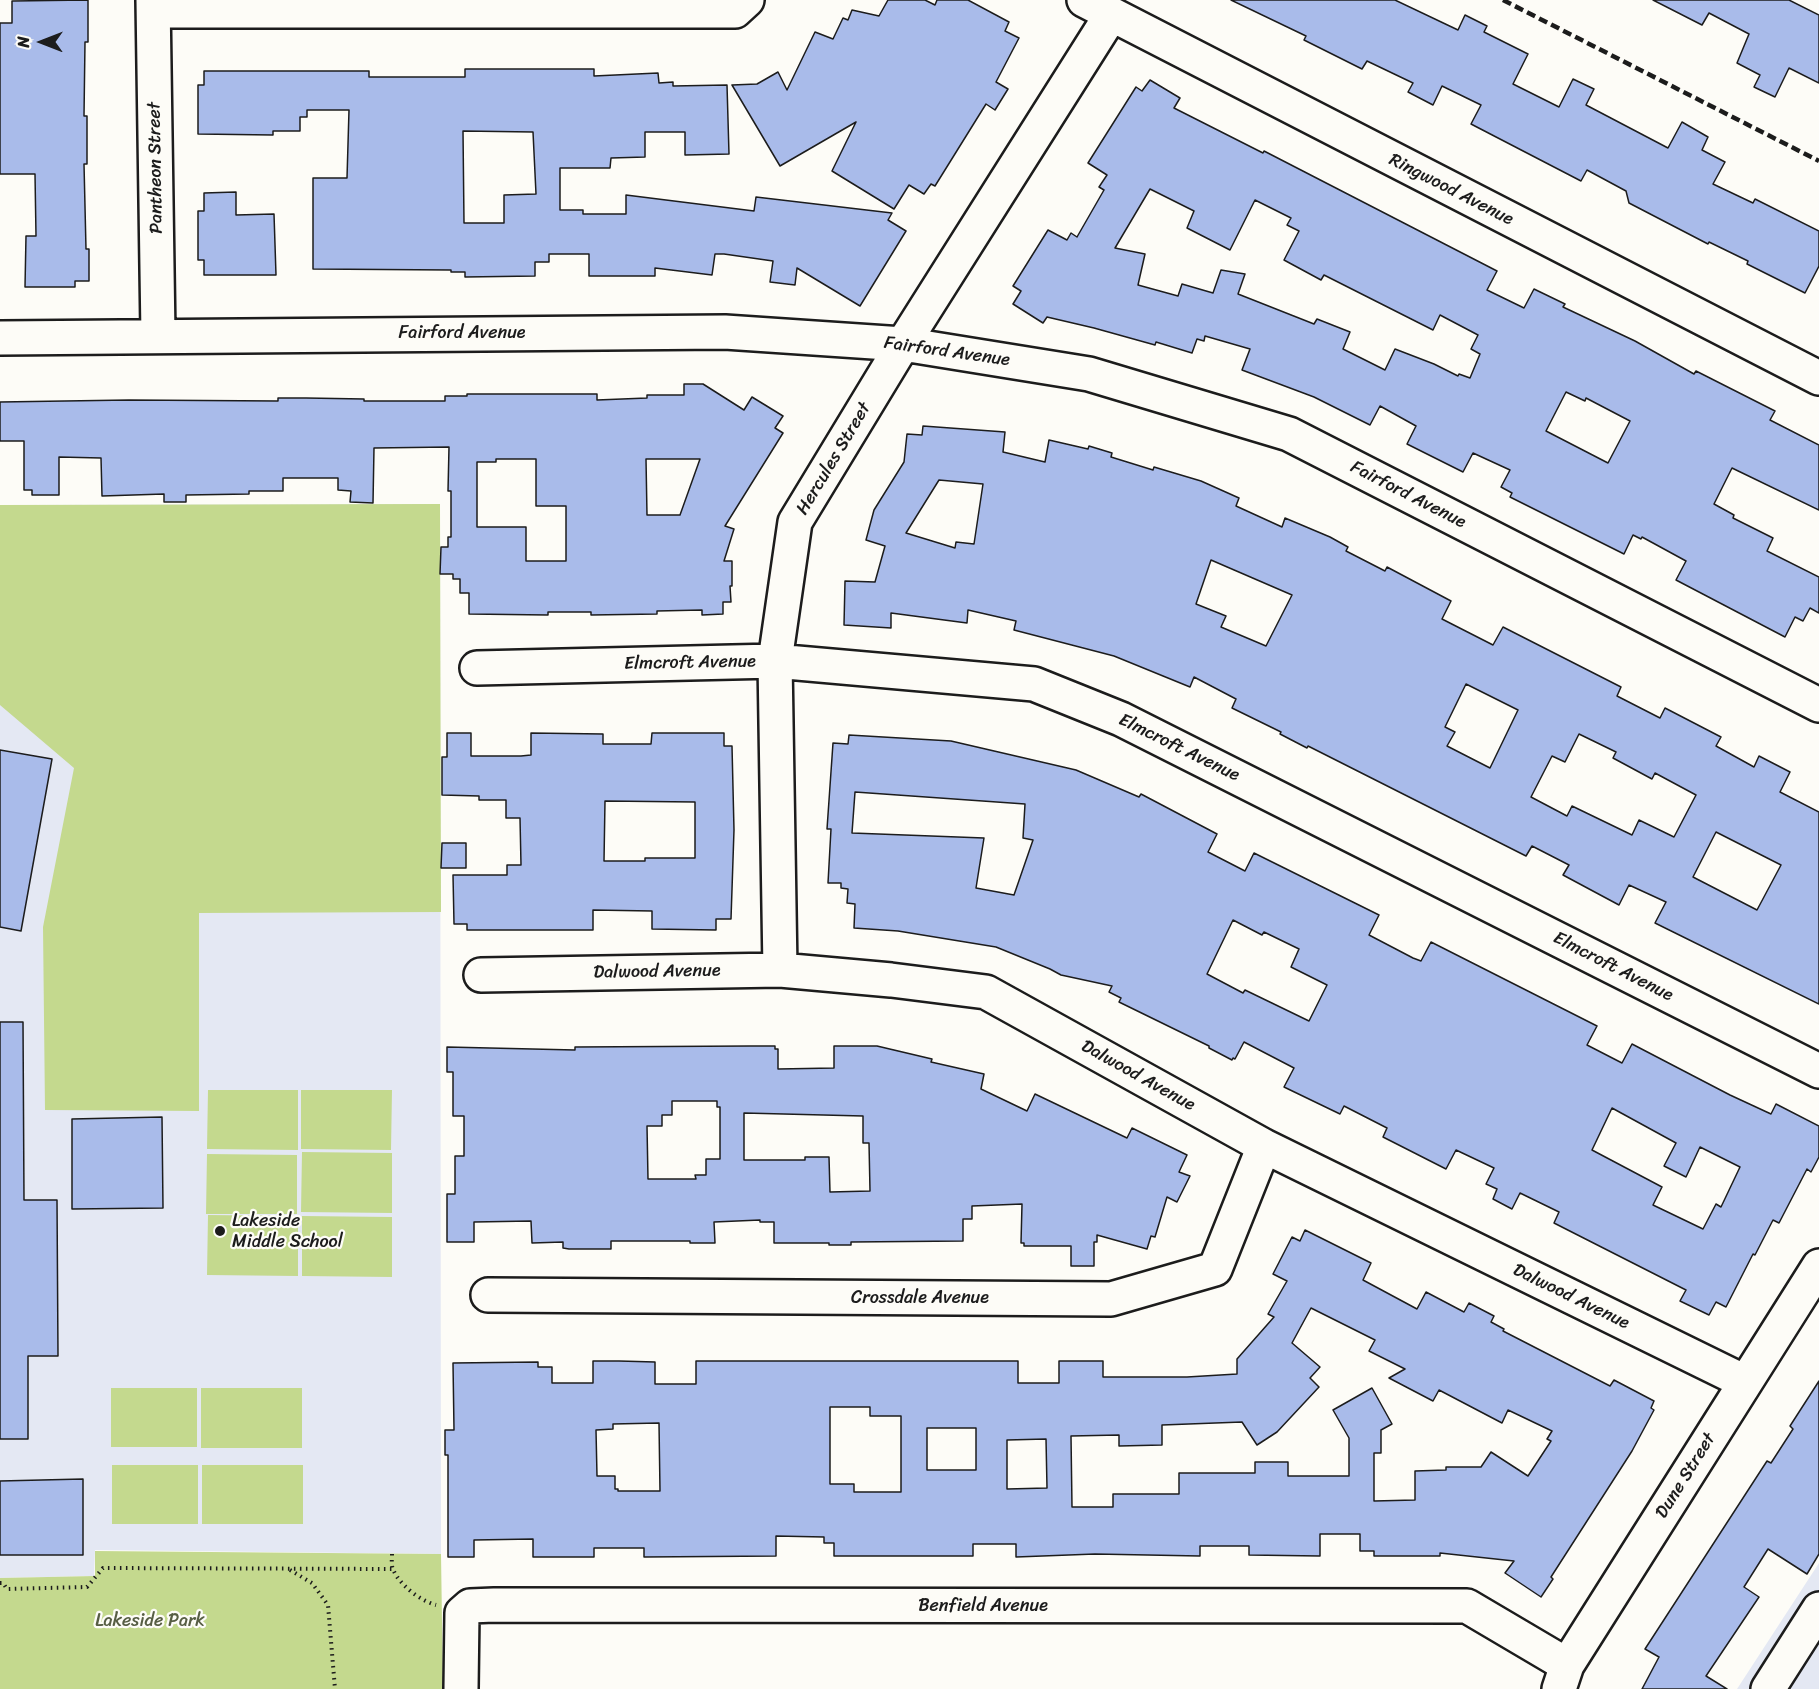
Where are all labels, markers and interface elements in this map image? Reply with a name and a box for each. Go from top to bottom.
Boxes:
north arrow [12,12,72,72]
text: N [9,36,38,48]
street label: Pantheon Street [144,102,168,234]
street label: Ringwood Avenue [1385,149,1517,231]
street label: Fairford Avenue [399,322,525,344]
street label: Fairford Avenue [883,332,1011,372]
street label: Hercules Street [792,399,876,519]
street label: Fairford Avenue [1347,457,1469,533]
street label: Elmcroft Avenue [624,651,756,675]
street label: Elmcroft Avenue [1115,709,1243,787]
street label: Elmcroft Avenue [1549,927,1677,1007]
street label: Dalwood Avenue [593,960,721,984]
street label: Dalwood Avenue [1077,1036,1199,1116]
place label: Lakeside Middle School [232,1210,343,1252]
marker: Lakeside Middle School [213,1224,227,1238]
street label: Dalwood Avenue [1509,1259,1633,1335]
street label: Crossdale Avenue [851,1287,989,1309]
street label: Dune Street [1651,1429,1721,1523]
street label: Benfield Avenue [918,1595,1048,1617]
park label: Lakeside Park [95,1610,205,1632]

